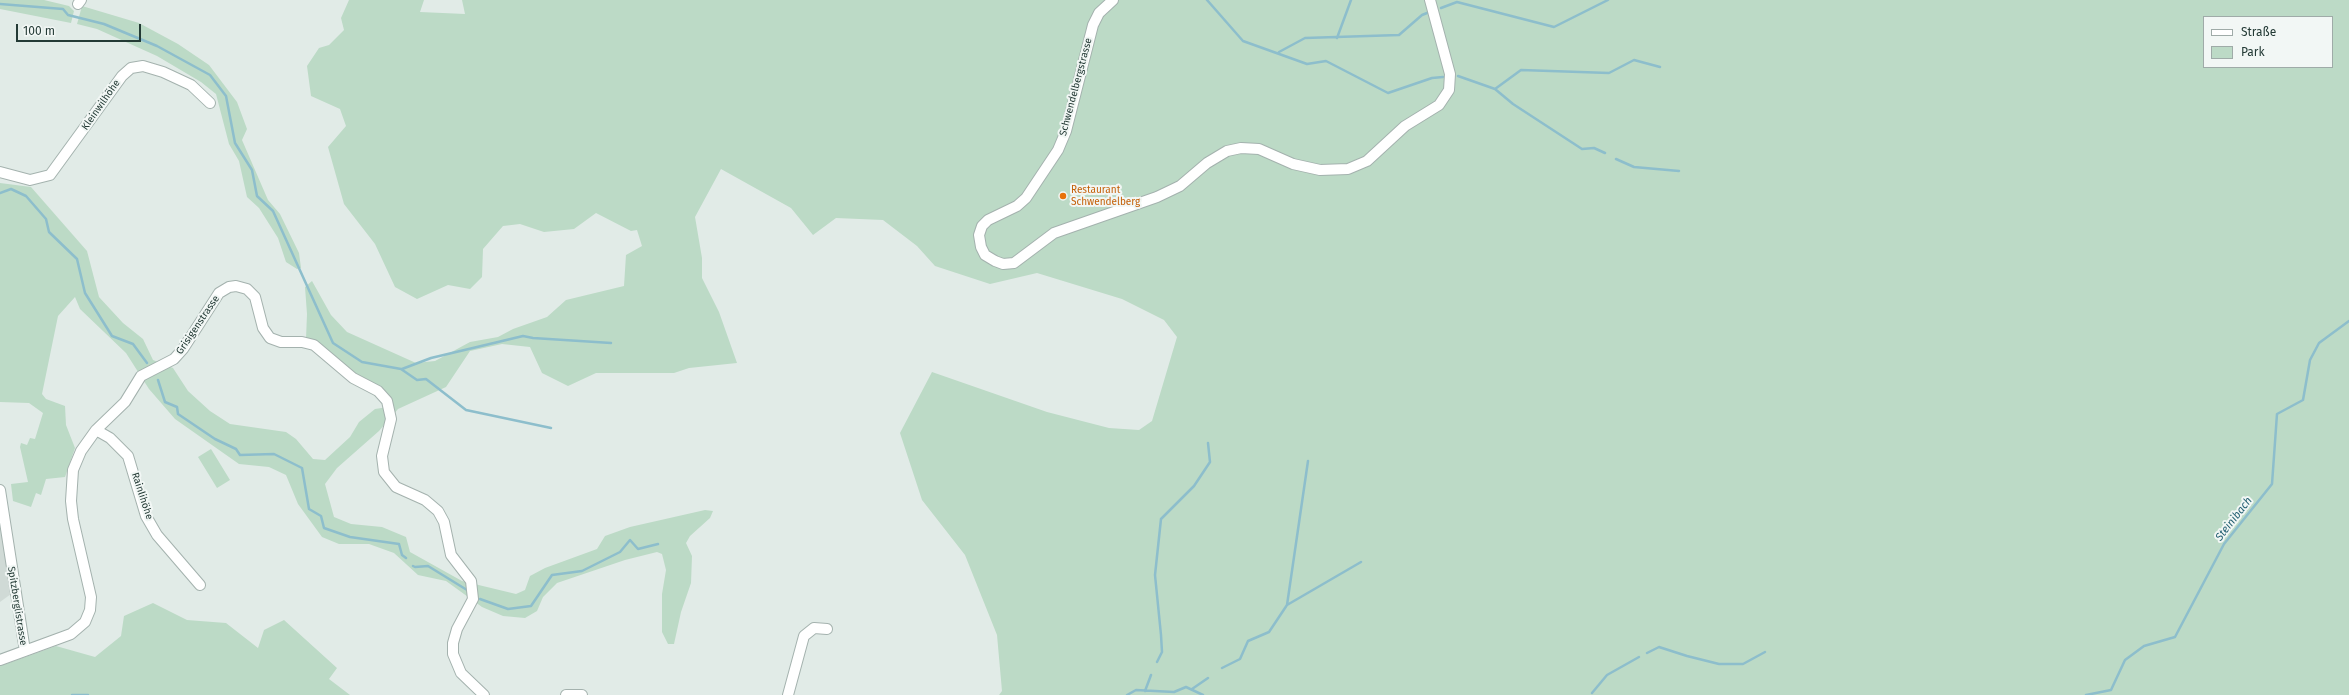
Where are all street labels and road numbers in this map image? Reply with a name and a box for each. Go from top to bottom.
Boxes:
street label: Schwendelbergstrasse [1057,37,1095,137]
street label: Kleinwilhöhe [79,77,123,133]
street label: Grisigenstrasse [174,293,222,357]
street label: Rainlihöhe [129,471,155,521]
street label: Spitzberglistrasse [5,566,29,646]

